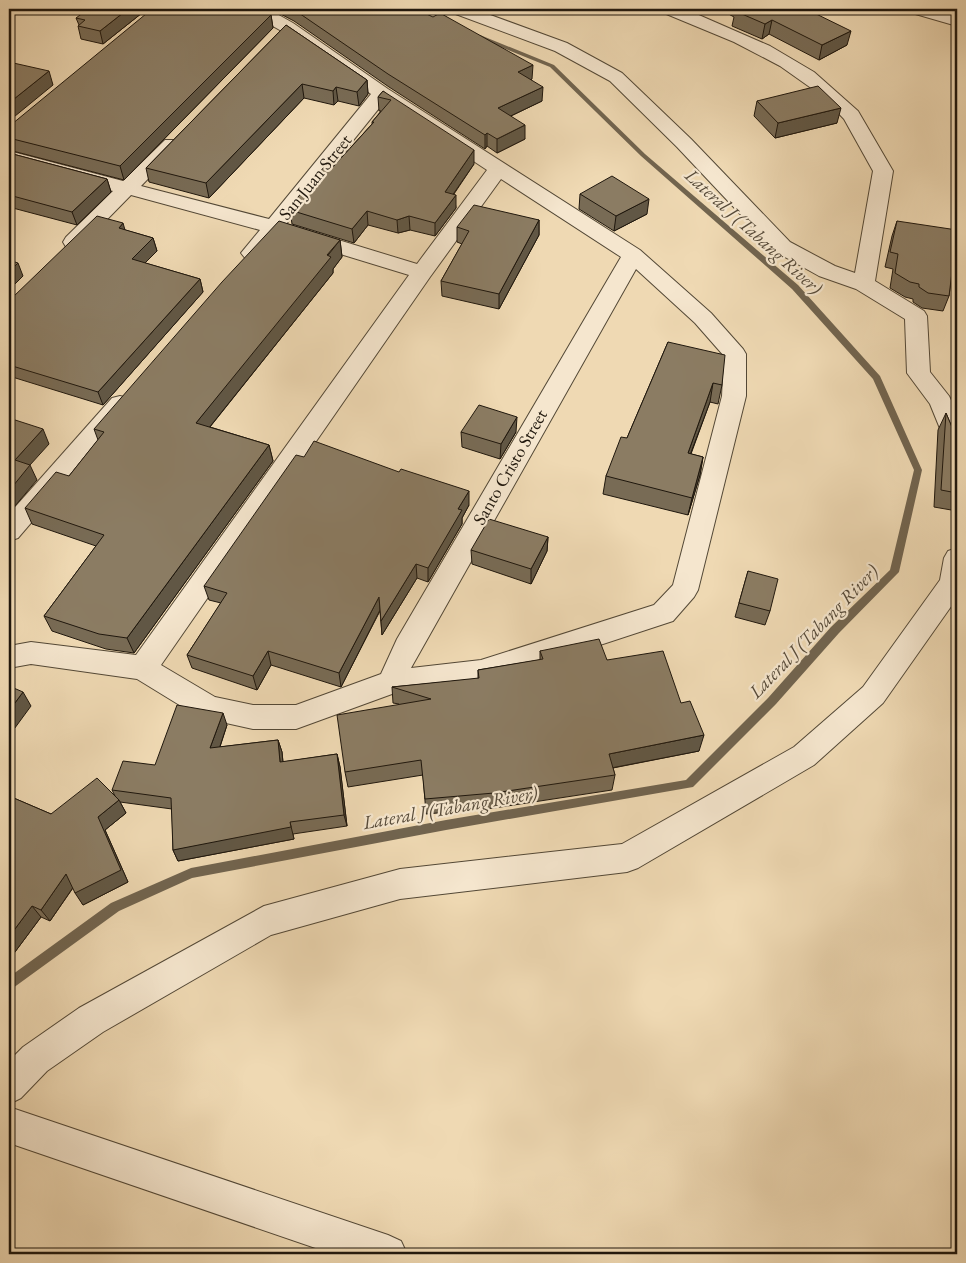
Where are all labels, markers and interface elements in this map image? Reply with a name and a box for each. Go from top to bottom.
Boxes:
street label: San Juan Street [273,129,357,224]
water label: Lateral J (Tabang River) [679,162,828,300]
street label: Santo Cristo Street [467,404,552,529]
water label: Lateral J (Tabang River) [742,559,884,704]
water label: Lateral J (Tabang River) [360,780,539,835]

